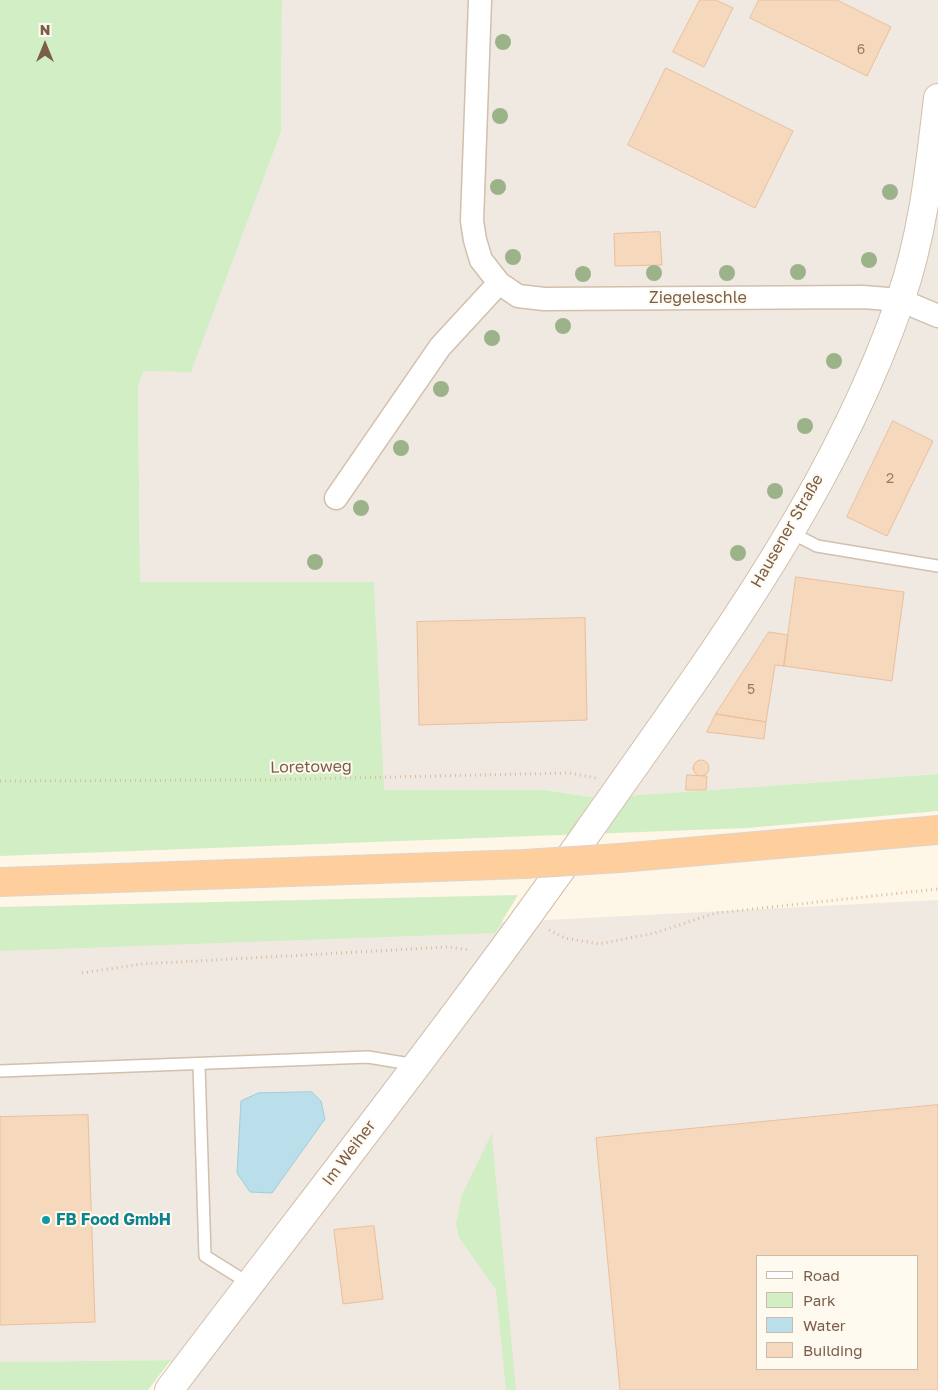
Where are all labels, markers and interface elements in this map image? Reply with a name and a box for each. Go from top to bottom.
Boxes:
north arrow [20,20,70,70]
text: N [40,21,50,38]
house number: 6 [857,42,865,58]
street label: Ziegeleschle [649,288,747,308]
street label: Hausener Straße [747,471,827,591]
house number: 2 [886,471,894,487]
house number: 5 [747,682,755,698]
street label: Loretoweg [270,757,352,777]
street label: Im Weiher [318,1117,380,1189]
place label: FB Food GmbH [56,1210,171,1230]
marker: FB Food GmbH [40,1214,52,1226]
legend [756,1255,918,1370]
text: Road [803,1266,840,1284]
text: Park [803,1291,835,1309]
text: Water [803,1316,846,1334]
text: Building [803,1341,863,1359]

